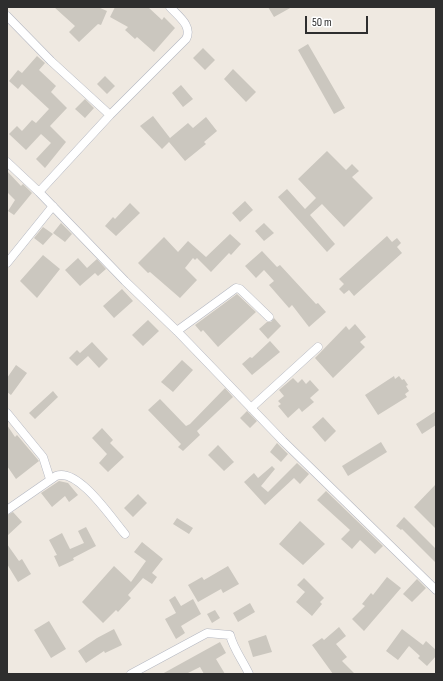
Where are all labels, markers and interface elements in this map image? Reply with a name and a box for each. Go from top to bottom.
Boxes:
scale bar [307,8,370,34]
text: 50 m [312,15,332,30]

